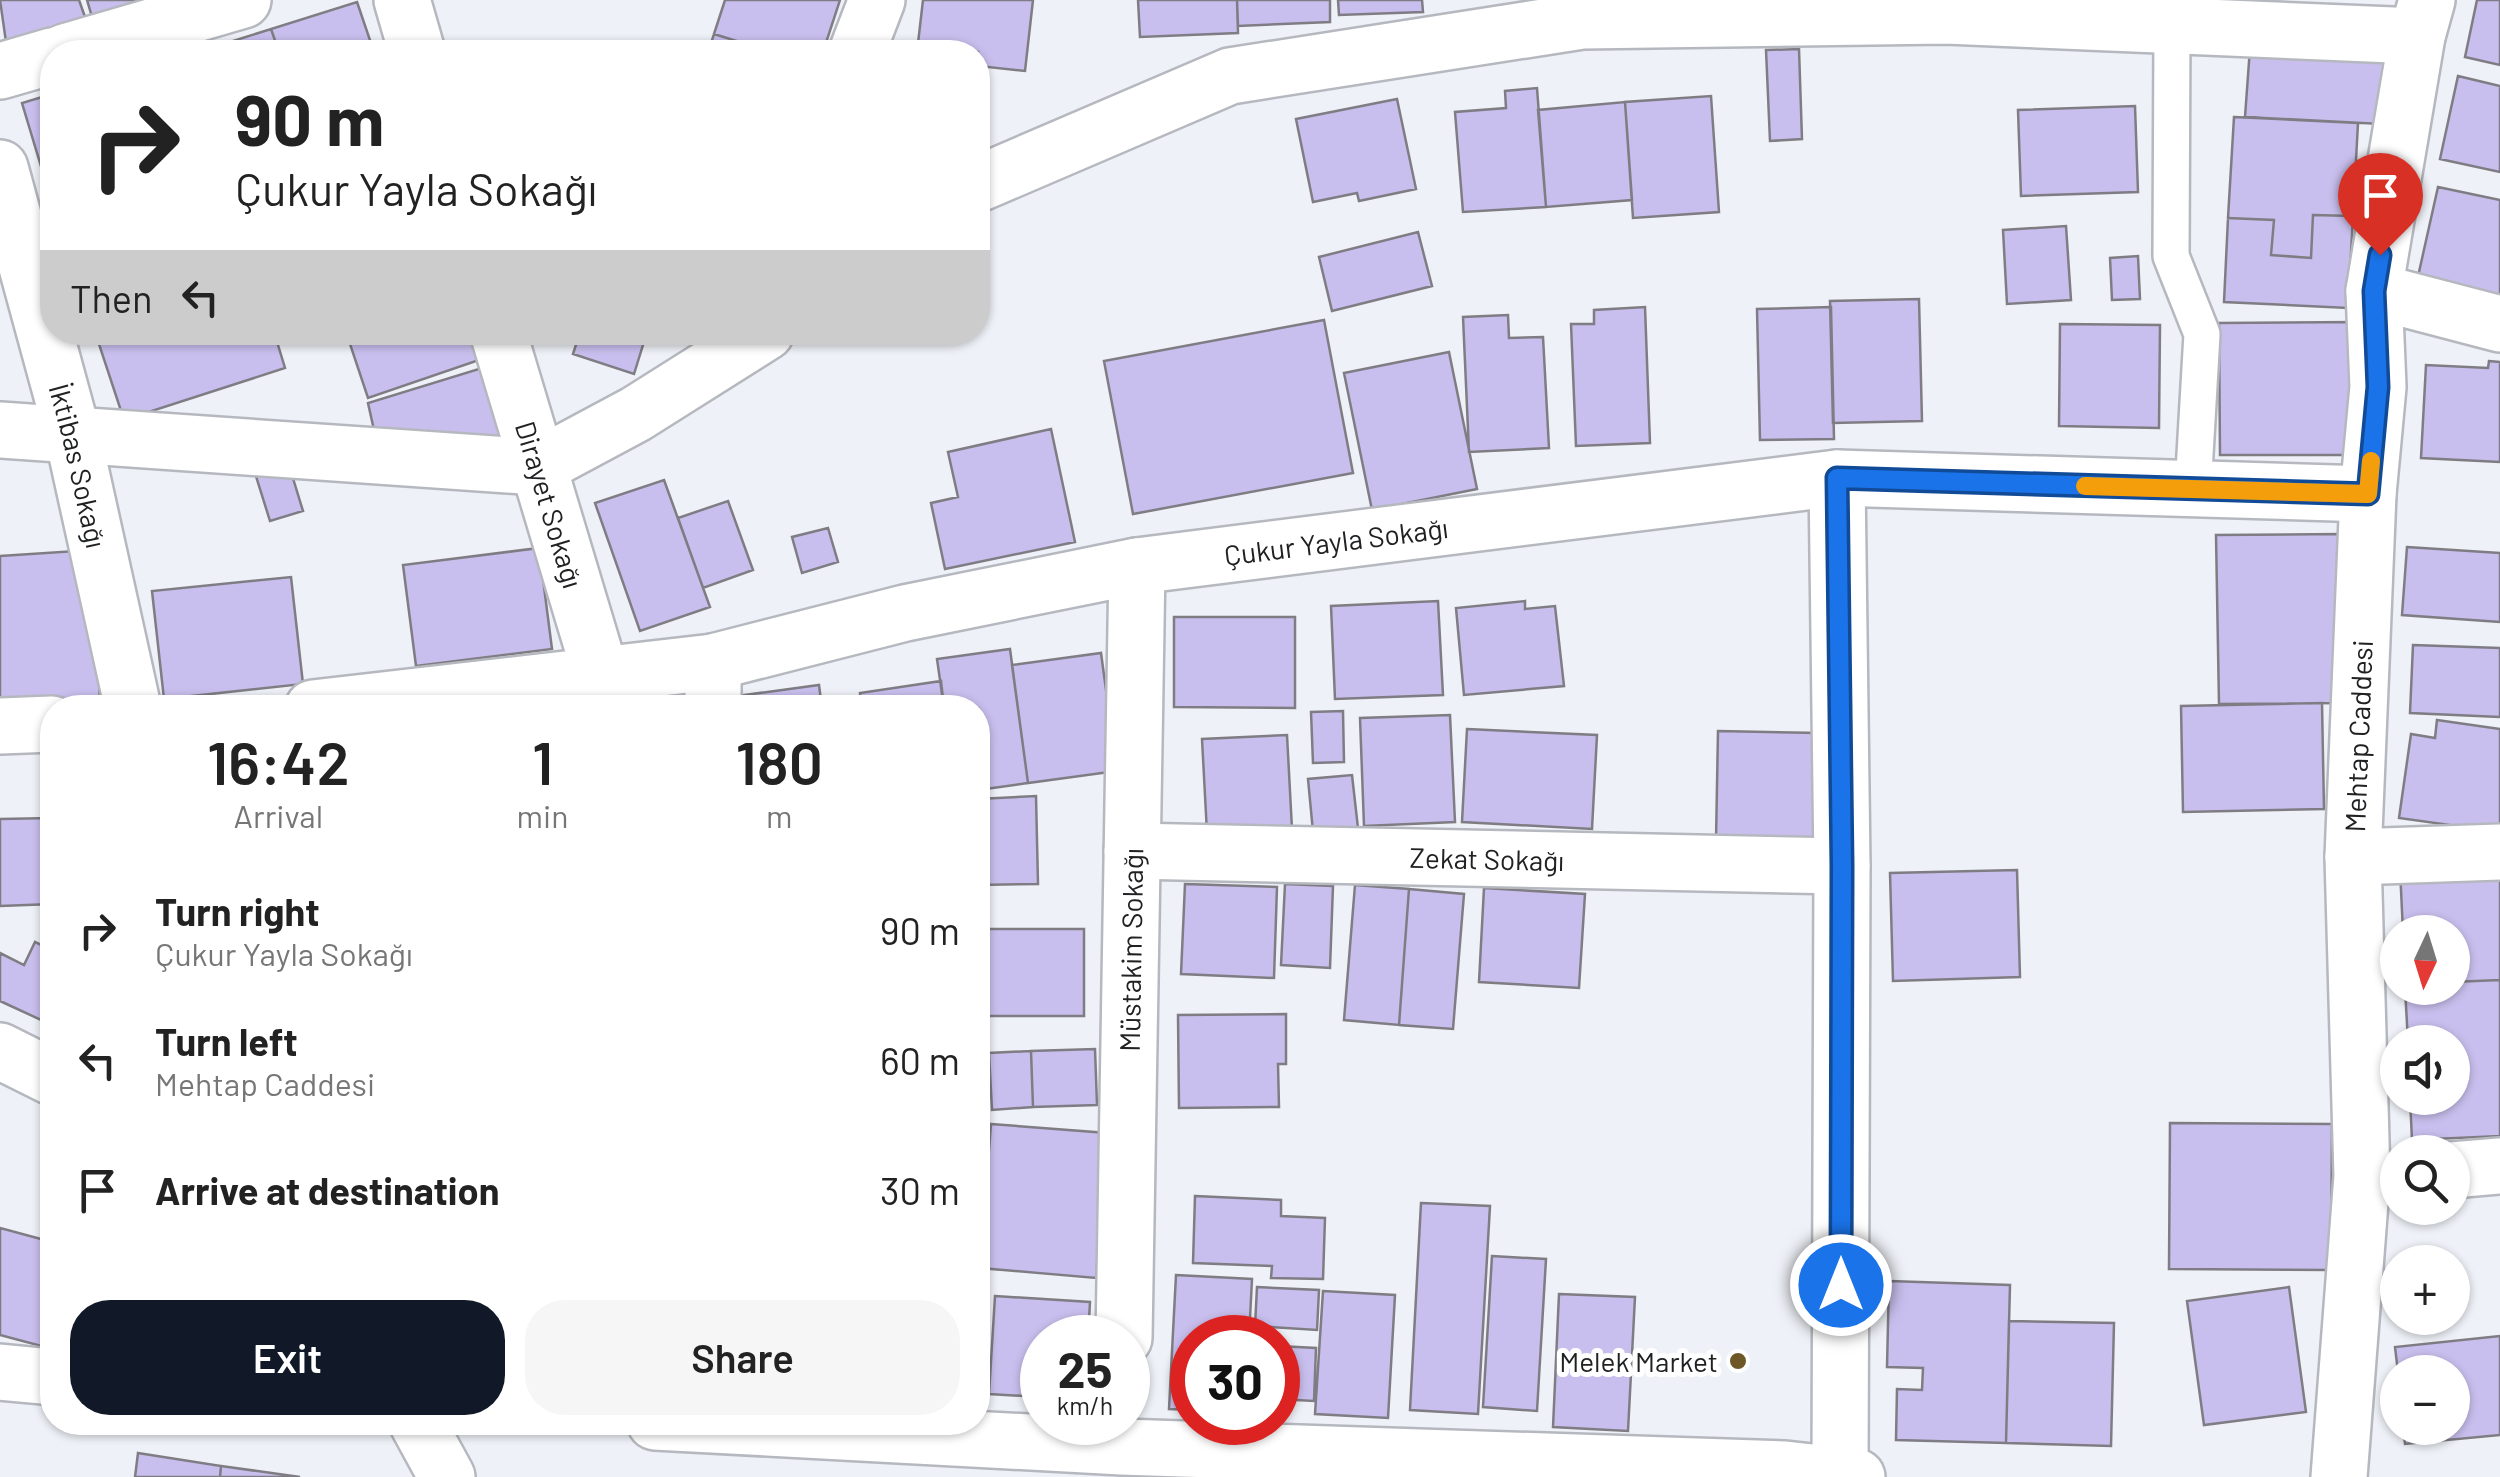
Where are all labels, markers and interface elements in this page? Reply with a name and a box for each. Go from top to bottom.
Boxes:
text: 90 m [235,76,385,160]
icon: right [70,80,200,210]
pin [2338,153,2423,256]
text: Çukur Yayla Sokağı [235,161,597,215]
icon: arrive [2353,168,2408,223]
icon: left [173,270,228,325]
text: Then [70,275,153,321]
street label: İktibas Sokağı [43,380,114,551]
street label: Dirayet Sokağı [509,417,591,592]
street label: Çukur Yayla Sokağı [1222,510,1450,572]
street label: Mehtap Caddesi [2337,639,2379,833]
text: 16:42 [207,725,350,797]
text: 1 [532,725,553,797]
text: 180 [736,725,823,797]
text: Arrival [234,796,323,834]
text: min [517,796,568,834]
text: m [766,796,792,834]
street label: Zekat Sokağı [1409,840,1565,877]
street label: Müstakim Sokağı [1112,848,1149,1052]
text: Turn right [155,888,320,934]
icon: right [70,903,125,958]
text: 90 m [880,907,960,953]
north arrow [2380,915,2470,1005]
map controls [2380,915,2470,1445]
text: Çukur Yayla Sokağı [155,934,413,972]
text: Turn left [155,1018,298,1064]
button: sound [2380,1025,2470,1115]
icon: left [70,1033,125,1088]
text: 60 m [880,1037,960,1083]
text: Mehtap Caddesi [155,1064,375,1102]
button: search [2380,1135,2470,1225]
icon: arrive [70,1163,125,1218]
text: Arrive at destination [155,1167,500,1213]
text: 30 m [880,1167,960,1213]
position arrow [1789,1233,1893,1337]
button: + [2380,1245,2470,1335]
button: Exit [70,1300,505,1415]
button: Share [525,1300,960,1415]
speed limit sign: 30 [1170,1315,1300,1445]
text: 25 [1058,1338,1112,1398]
place label: Melek Market [1559,1344,1718,1378]
marker: Melek Market [1727,1350,1749,1372]
button: − [2380,1355,2470,1445]
text: km/h [1057,1390,1113,1420]

